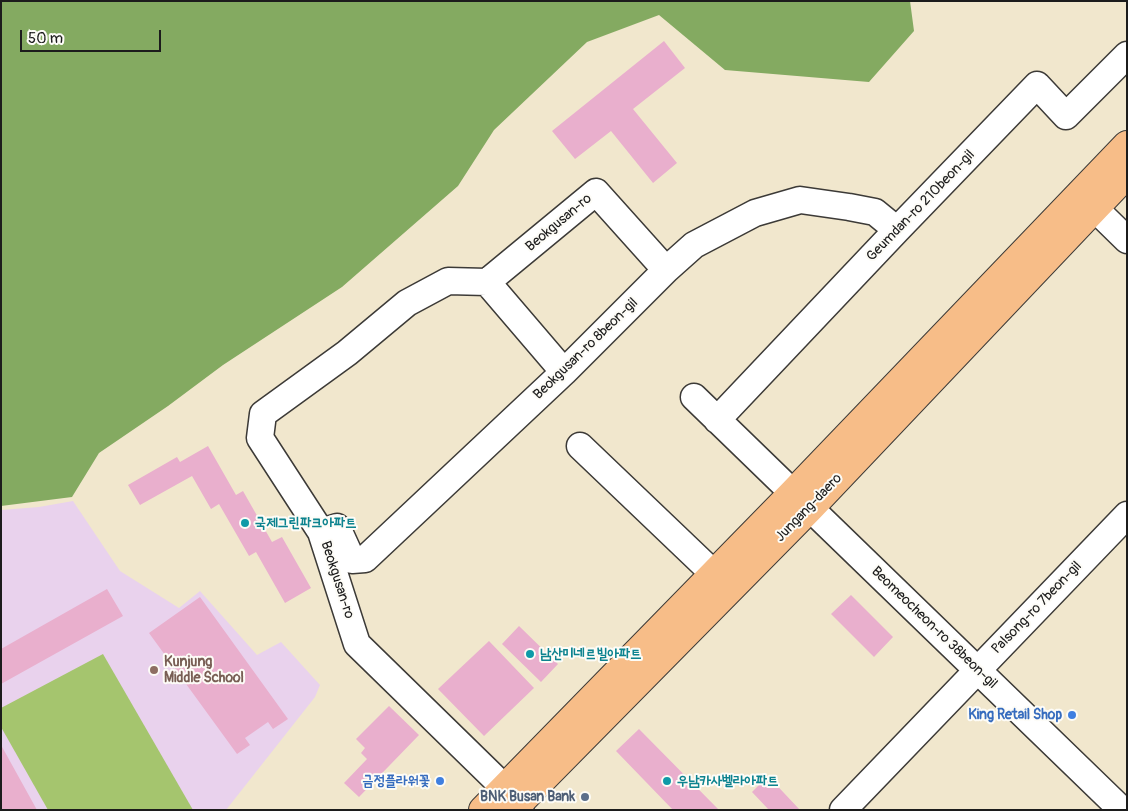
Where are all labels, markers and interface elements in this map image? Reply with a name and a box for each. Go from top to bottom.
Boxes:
scale bar [22,20,164,52]
text: 50 m [28,29,63,48]
street label: Geumdan-ro 210beon-gil [864,147,978,265]
street label: Beokgusan-ro [523,191,595,255]
street label: Beokgusan-ro 8beon-gil [530,295,642,403]
street label: Jungang-daero [772,470,846,546]
place label: 국제그린파크아파트 [255,515,356,531]
marker: 국제그린파크아파트 [239,517,251,529]
street label: Beokgusan-ro [317,539,357,621]
street label: Palsong-ro 7beon-gil [989,558,1085,658]
street label: Beomeocheon-ro 38beon-gil [867,563,1001,693]
place label: 남산미네르빌아파트 [540,646,641,662]
marker: 남산미네르빌아파트 [524,648,536,660]
place label: Kunjung Middle School [164,654,244,686]
marker: Kunjung Middle School [148,664,160,676]
place label: King Retail Shop [968,707,1062,723]
marker: King Retail Shop [1066,709,1078,721]
place label: 금정플라워꽃 [362,773,430,789]
place label: 우남카사벨라아파트 [677,773,778,789]
marker: 금정플라워꽃 [434,775,446,787]
marker: 우남카사벨라아파트 [661,775,673,787]
place label: BNK Busan Bank [480,789,575,805]
marker: BNK Busan Bank [579,791,591,803]

